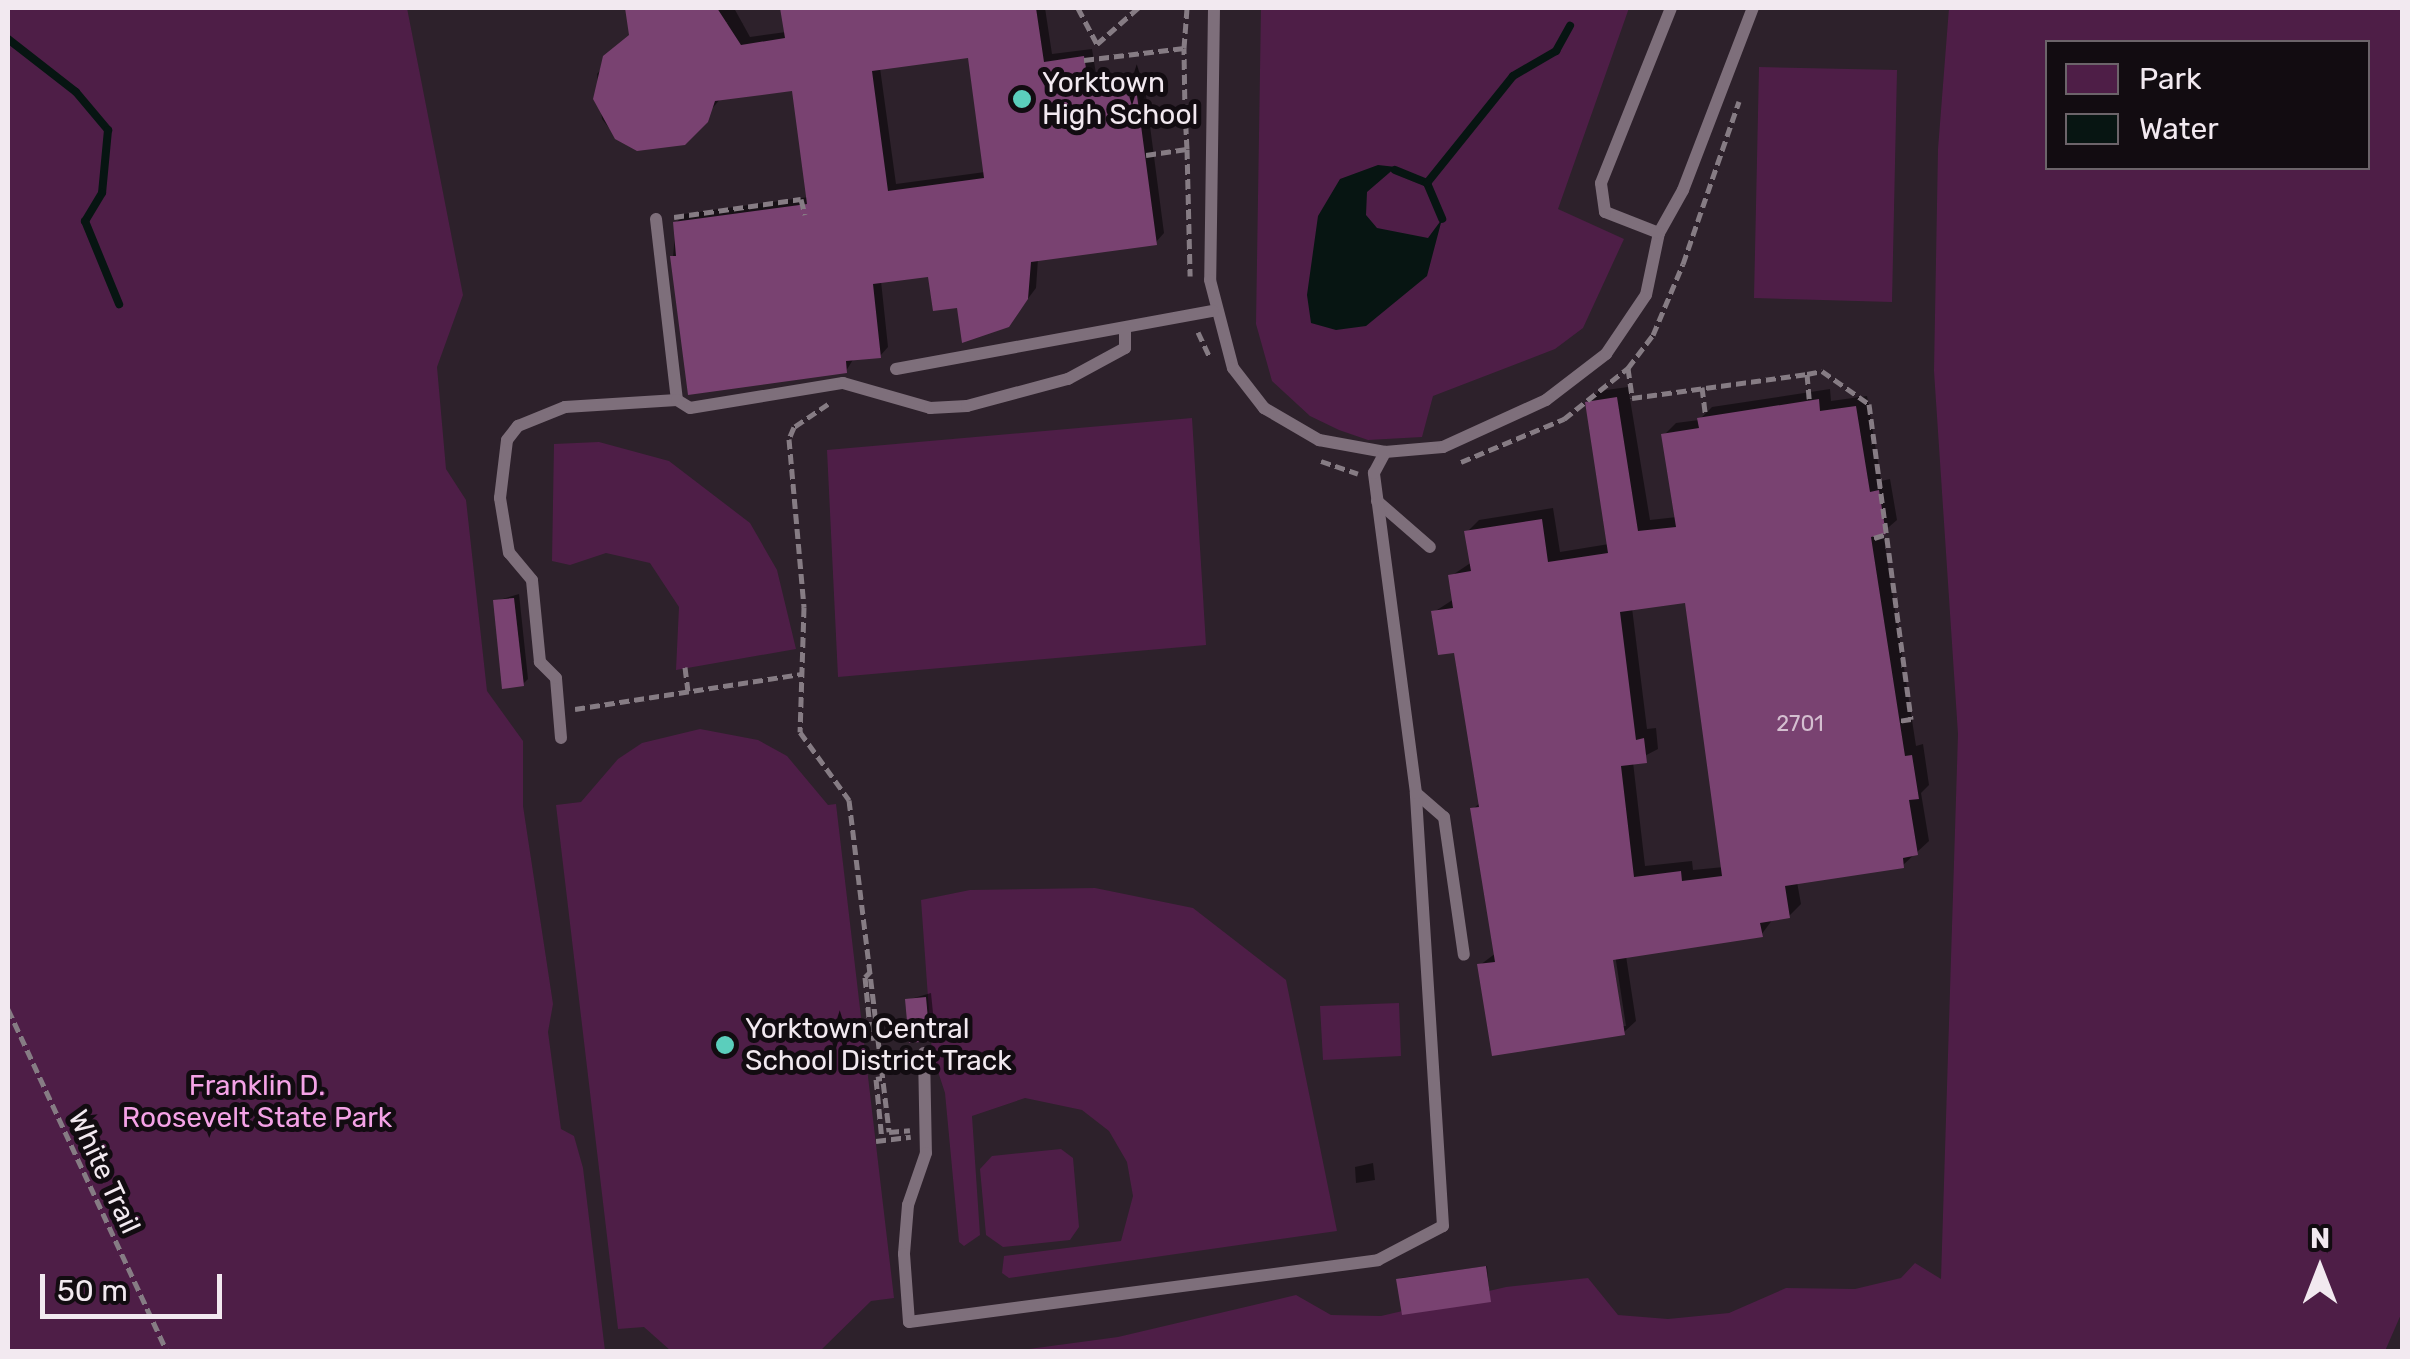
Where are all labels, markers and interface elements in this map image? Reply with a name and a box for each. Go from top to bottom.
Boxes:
legend [2045,40,2370,170]
text: Park [2139,61,2201,97]
place label: Yorktown High School [1042,66,1198,132]
marker: Yorktown High School [1011,88,1033,110]
text: Water [2139,111,2219,147]
house number: 2701 [1776,711,1824,737]
place label: Yorktown Central School District Track [745,1012,1012,1078]
marker: Yorktown Central School District Track [714,1034,736,1056]
park label: Franklin D. Roosevelt State Park [122,1069,392,1135]
street label: White Trail [61,1105,147,1239]
north arrow [2270,1219,2370,1319]
text: N [2310,1222,2330,1255]
scale bar [45,1254,228,1316]
text: 50 m [57,1273,128,1309]

